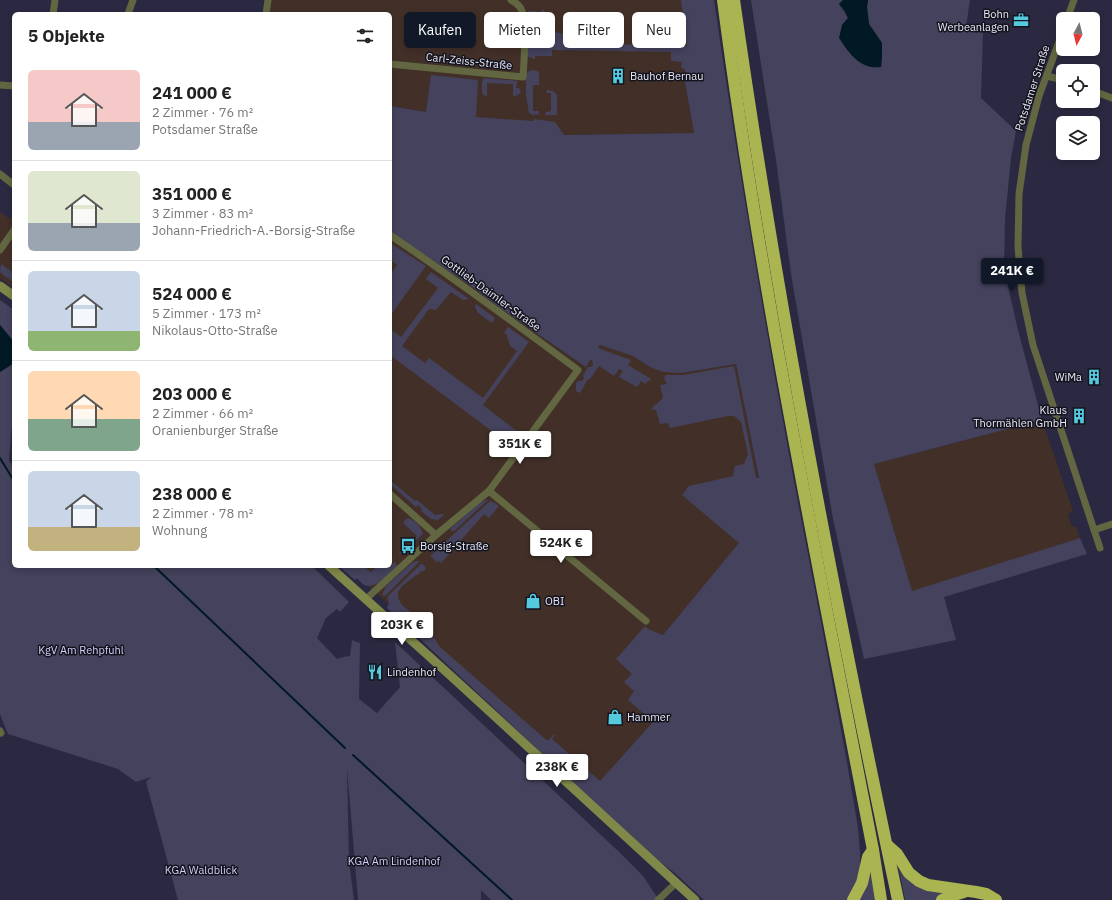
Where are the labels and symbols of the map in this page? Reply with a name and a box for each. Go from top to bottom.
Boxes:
place label: Bohn Werbeanlagen [938,7,1009,34]
office icon: Bohn Werbeanlagen [1012,11,1030,29]
north arrow [1056,12,1100,56]
street label: Potsdamer Straße [1012,43,1052,133]
street label: Carl-Zeiss-Straße [425,50,513,72]
building icon: Bauhof Bernau [609,67,627,85]
place label: Bauhof Bernau [630,69,703,83]
street label: Gottlieb-Daimler-Straße [438,252,544,334]
pin: 241K € [979,258,1045,292]
building icon: WiMa [1085,368,1103,386]
place label: WiMa [1055,370,1082,384]
place label: Klaus Thormählen GmbH [973,403,1067,430]
building icon: Klaus Thormählen GmbH [1070,407,1088,425]
pin: 351K € [487,431,553,465]
pin: 524K € [528,530,594,564]
bus stop icon: Borsig-Straße [399,537,417,555]
place label: Borsig-Straße [420,539,489,553]
shop icon: OBI [524,592,542,610]
place label: OBI [545,594,564,608]
pin: 203K € [369,612,435,646]
park label: KgV Am Rehpfuhl [38,643,124,657]
restaurant icon: Lindenhof [366,663,384,681]
place label: Lindenhof [387,665,437,679]
shop icon: Hammer [606,708,624,726]
place label: Hammer [627,710,670,724]
pin: 238K € [524,754,590,788]
park label: KGA Am Lindenhof [348,854,441,868]
park label: KGA Waldblick [165,863,237,877]

